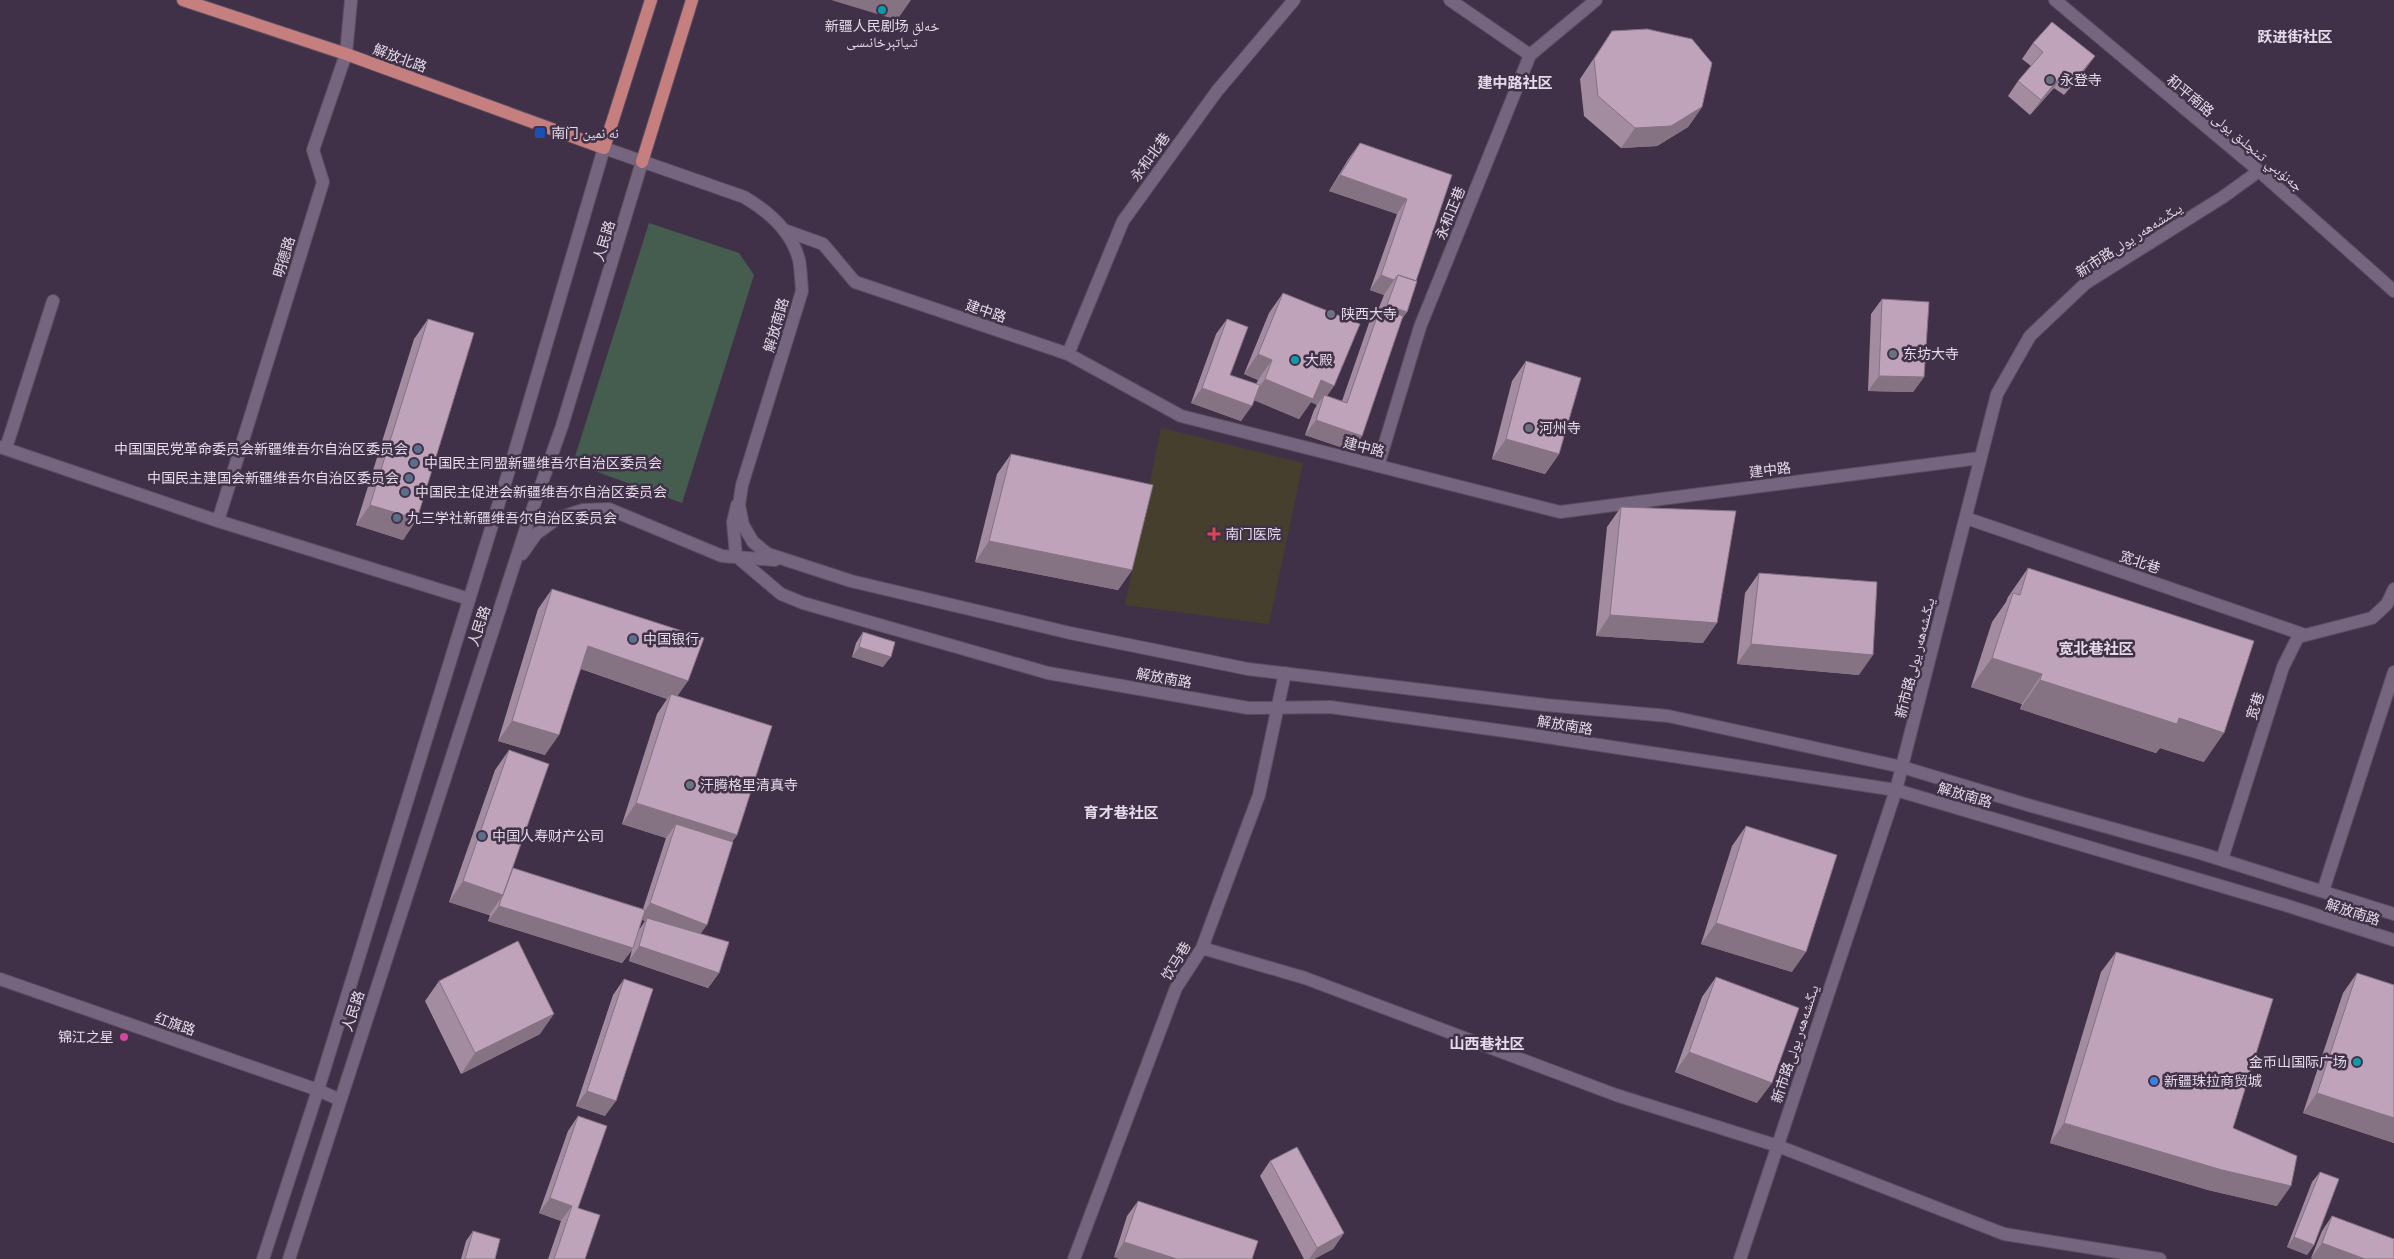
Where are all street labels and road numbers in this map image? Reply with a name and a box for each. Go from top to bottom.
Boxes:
street label: 解放北路 [371,41,429,75]
street label: 和平南路 جەنۇبىي تىنچلىق يولى [2162,72,2306,197]
street label: 永和北巷 [1127,130,1173,184]
street label: 永和正巷 [1432,184,1468,242]
street label: 新市路يىڭىشەھەر يولى [2073,200,2186,281]
street label: 人民路 [590,219,618,263]
street label: 明德路 [270,235,298,279]
street label: 解放南路 [761,296,791,354]
street label: 建中路 [964,297,1008,325]
street label: 建中路 [1342,434,1386,460]
street label: 建中路 [1748,460,1792,480]
street label: 宽北巷 [2118,548,2162,576]
street label: 新市路يىڭىشەھەر يولى [1892,596,1939,720]
street label: 人民路 [465,604,493,648]
street label: 解放南路 [1135,665,1193,691]
street label: 宽巷 [2243,690,2267,722]
street label: 解放南路 [1536,713,1594,737]
street label: 解放南路 [1936,780,1994,810]
street label: 解放南路 [2324,896,2382,928]
street label: 饮马巷 [1158,939,1194,983]
street label: 新市路يىڭىشەھەر يولى [1768,983,1823,1105]
street label: 人民路 [339,989,367,1033]
street label: 红旗路 [153,1010,197,1038]

